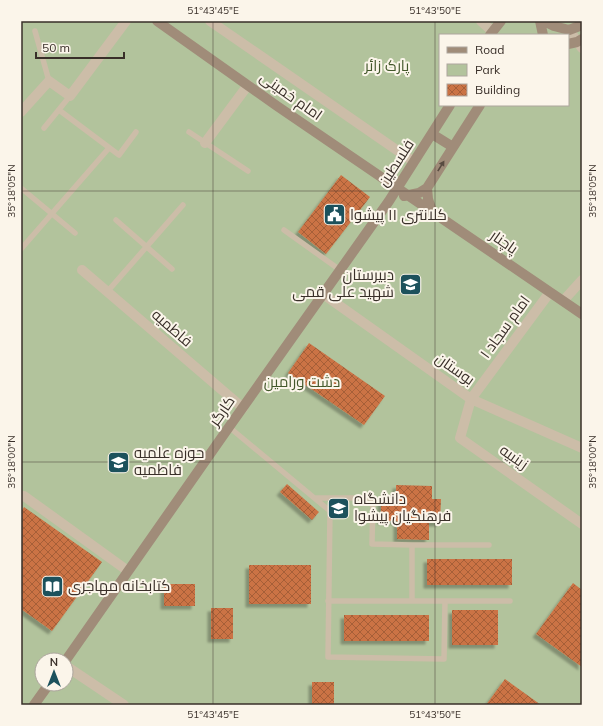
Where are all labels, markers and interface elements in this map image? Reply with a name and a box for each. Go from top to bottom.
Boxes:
text: 51°43'45"E [187,4,239,17]
text: 51°43'50"E [409,4,461,17]
scale bar [36,34,124,60]
legend [439,34,569,106]
text: 50 m [42,40,70,55]
text: Road [475,42,504,57]
park label: پارک زائر [364,56,409,76]
text: Park [475,62,501,77]
street label: امام خمینی [256,67,326,125]
text: Building [475,82,520,97]
street label: فلسطین [373,135,419,191]
one-way arrow [438,160,445,171]
text: 35°18'05"N [5,164,18,218]
text: 35°18'05"N [586,164,599,218]
public building icon: کلانتری ۱۱ پیشوا [321,202,347,228]
place label: کلانتری ۱۱ پیشوا [350,205,447,225]
street label: پاچنار [485,225,522,259]
place label: دبیرستان شهید علی قمی [292,265,394,302]
school or university icon: دبیرستان شهید علی قمی [397,271,423,297]
street label: امام سجاد ۱ [475,292,535,362]
street label: فاطميه [148,305,197,351]
street label: بوستان [431,348,479,390]
park label: دشت ورامین [264,372,340,392]
street label: کارگر [204,392,239,430]
text: 35°18'00"N [5,435,18,489]
text: 35°18'00"N [586,435,599,489]
street label: زينبيه [496,440,532,473]
place label: حوزه علمیه فاطمیه [134,443,204,479]
school or university icon: حوزه علمیه فاطمیه [105,449,131,475]
place label: دانشگاه فرهنگیان پیشوا [354,489,451,526]
school or university icon: دانشگاه فرهنگیان پیشوا [326,495,352,521]
library icon: کتابخانه مهاجری [40,573,66,599]
place label: کتابخانه مهاجری [68,576,171,596]
north arrow [34,652,74,692]
text: N [50,655,58,669]
text: 51°43'45"E [187,708,239,721]
text: 51°43'50"E [409,708,461,721]

